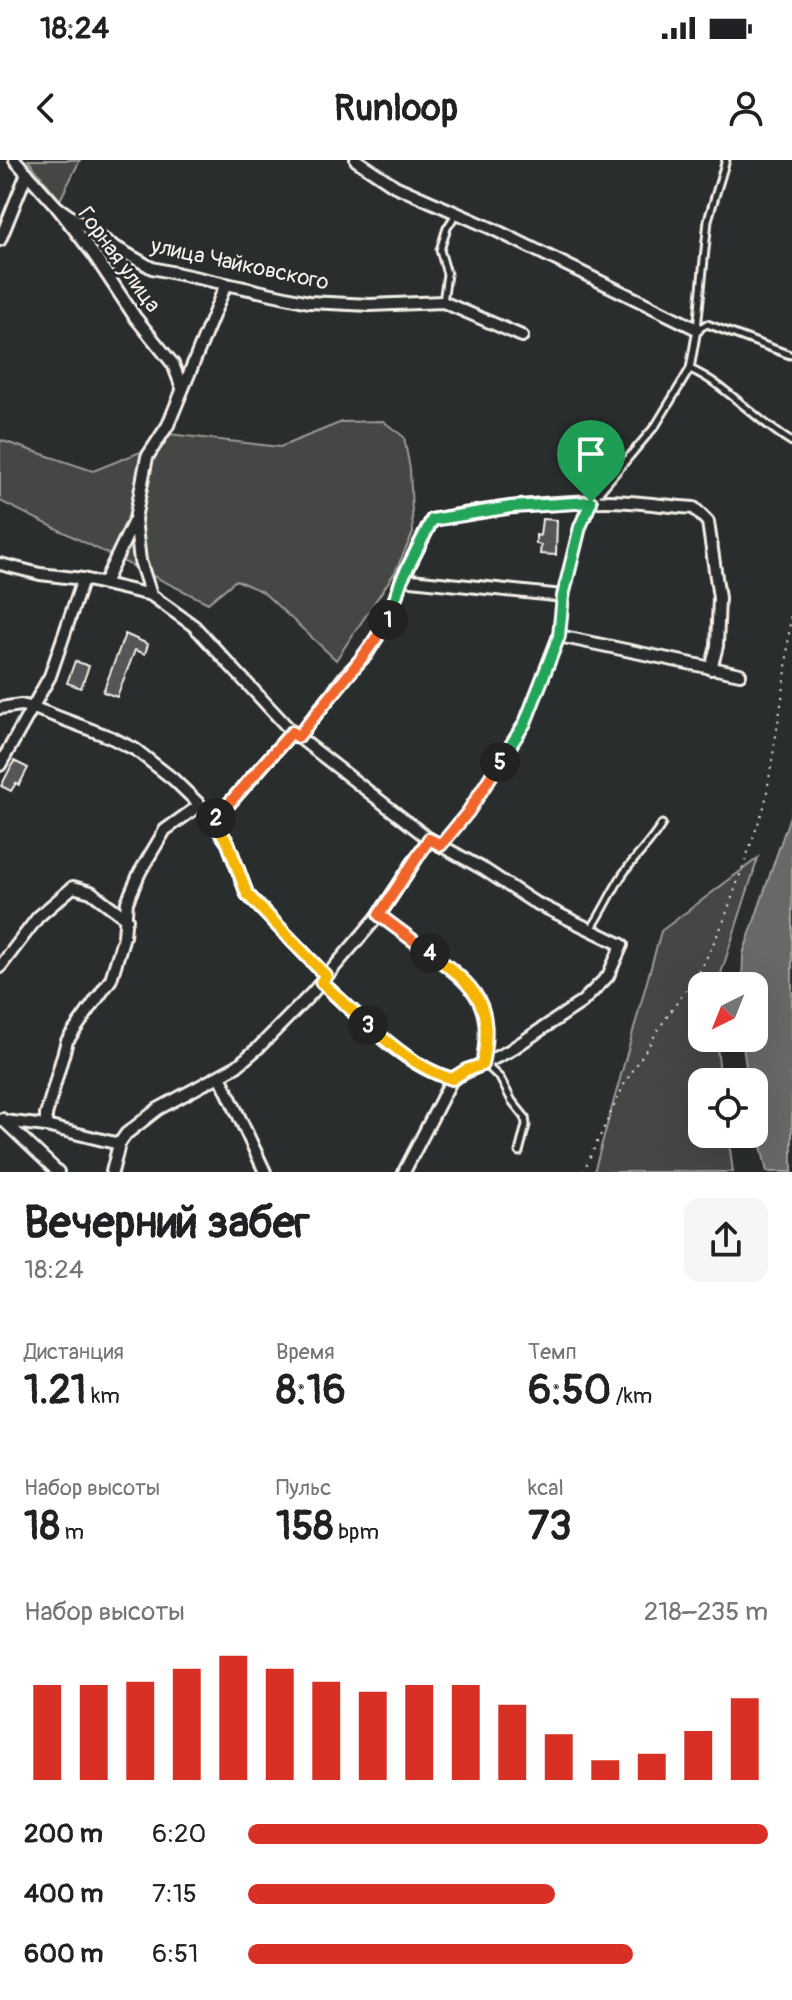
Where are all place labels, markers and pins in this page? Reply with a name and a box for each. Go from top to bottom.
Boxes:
pin [557,420,625,502]
pin: 1 [368,600,408,640]
pin: 5 [480,742,520,782]
pin: 2 [196,798,236,838]
pin: 4 [410,933,450,973]
pin: 3 [348,1005,388,1045]

